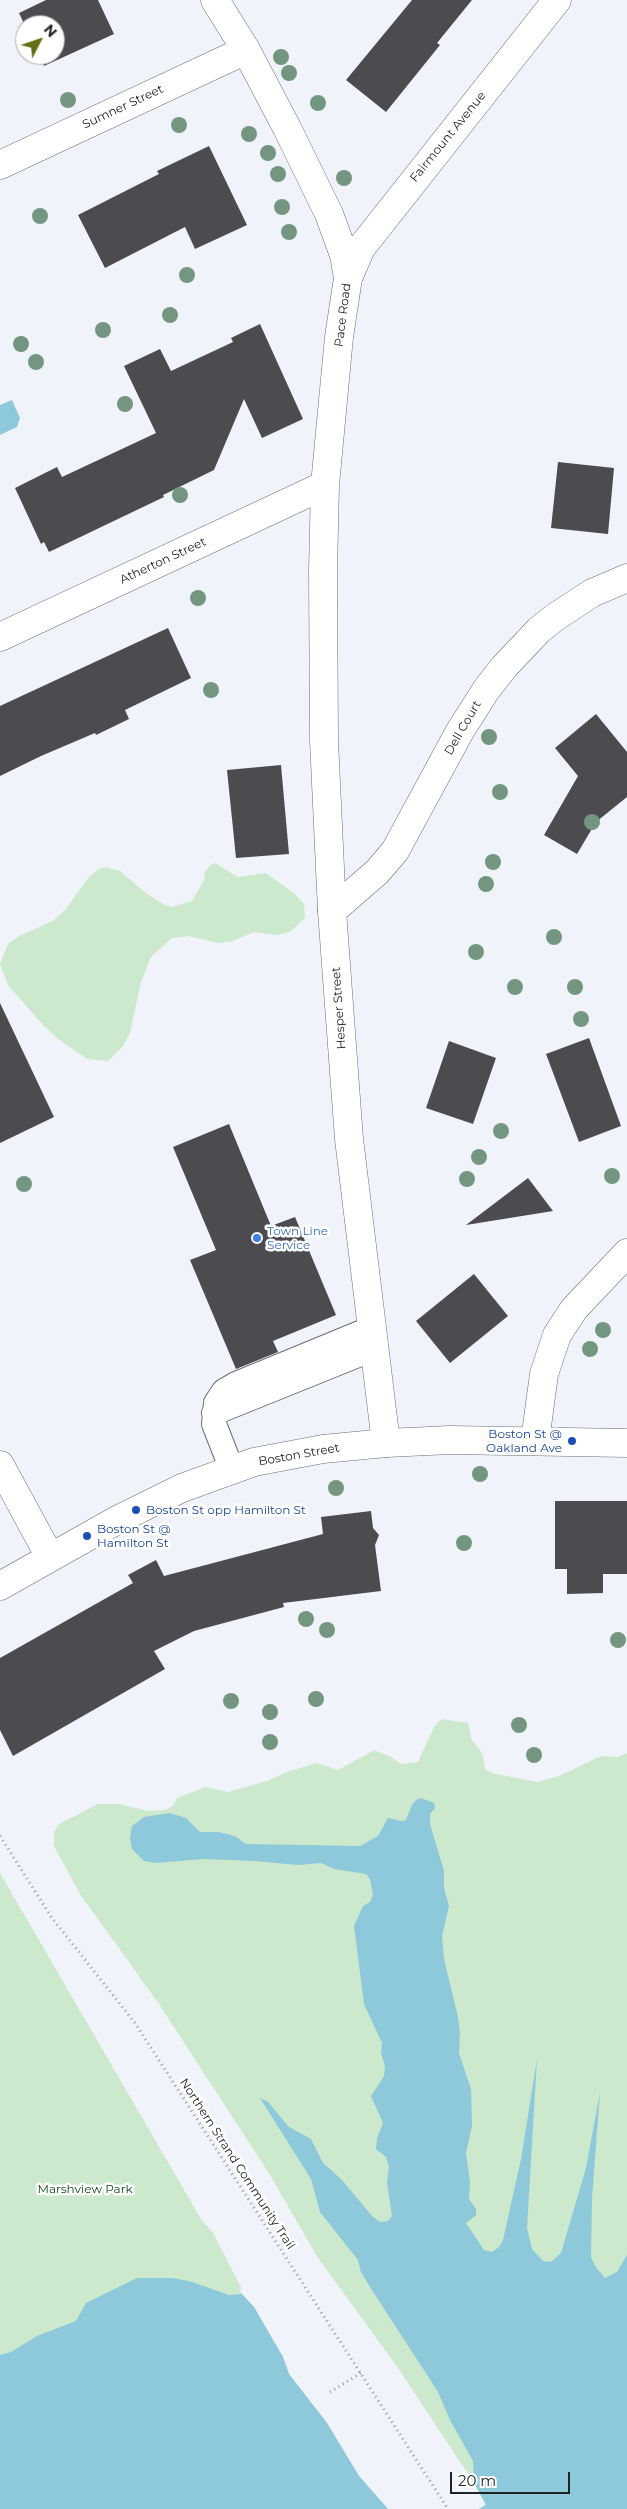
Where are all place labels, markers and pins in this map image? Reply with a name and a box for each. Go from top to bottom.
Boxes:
place label: Town Line Service [267,1224,328,1252]
marker: Town Line Service [251,1232,263,1244]
place label: Boston St @ Oakland Ave [486,1427,562,1455]
marker: Boston St @ Oakland Ave [566,1435,578,1447]
place label: Boston St opp Hamilton St [146,1503,306,1517]
marker: Boston St opp Hamilton St [130,1504,142,1516]
place label: Boston St @ Hamilton St [97,1522,171,1550]
marker: Boston St @ Hamilton St [81,1530,93,1542]

